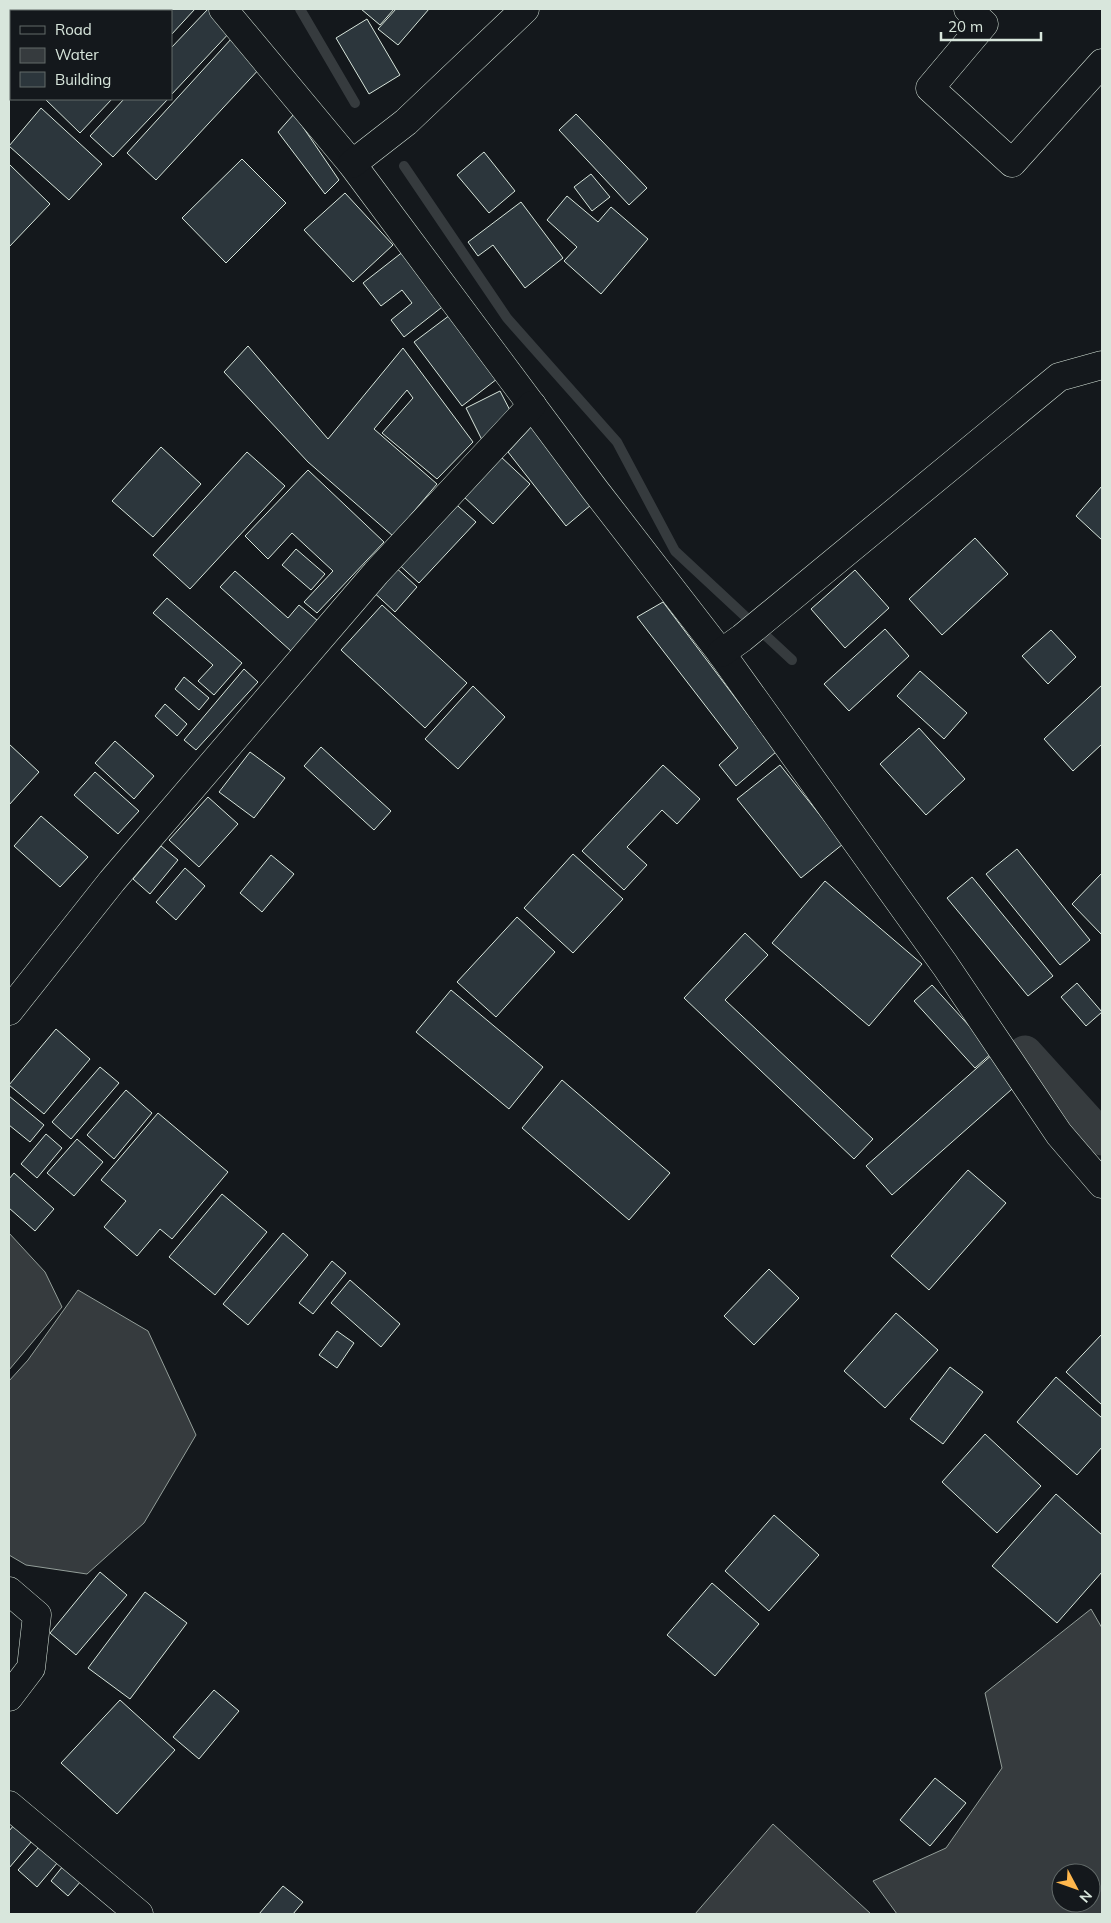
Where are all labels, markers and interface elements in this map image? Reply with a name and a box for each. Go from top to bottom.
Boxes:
legend [10,10,172,100]
scale bar [941,10,1041,42]
text: 20 m [948,17,983,36]
text: Road [55,20,92,39]
text: Water [55,45,99,64]
text: Building [55,70,111,89]
north arrow [1051,1863,1101,1913]
text: N [1076,1887,1096,1906]

